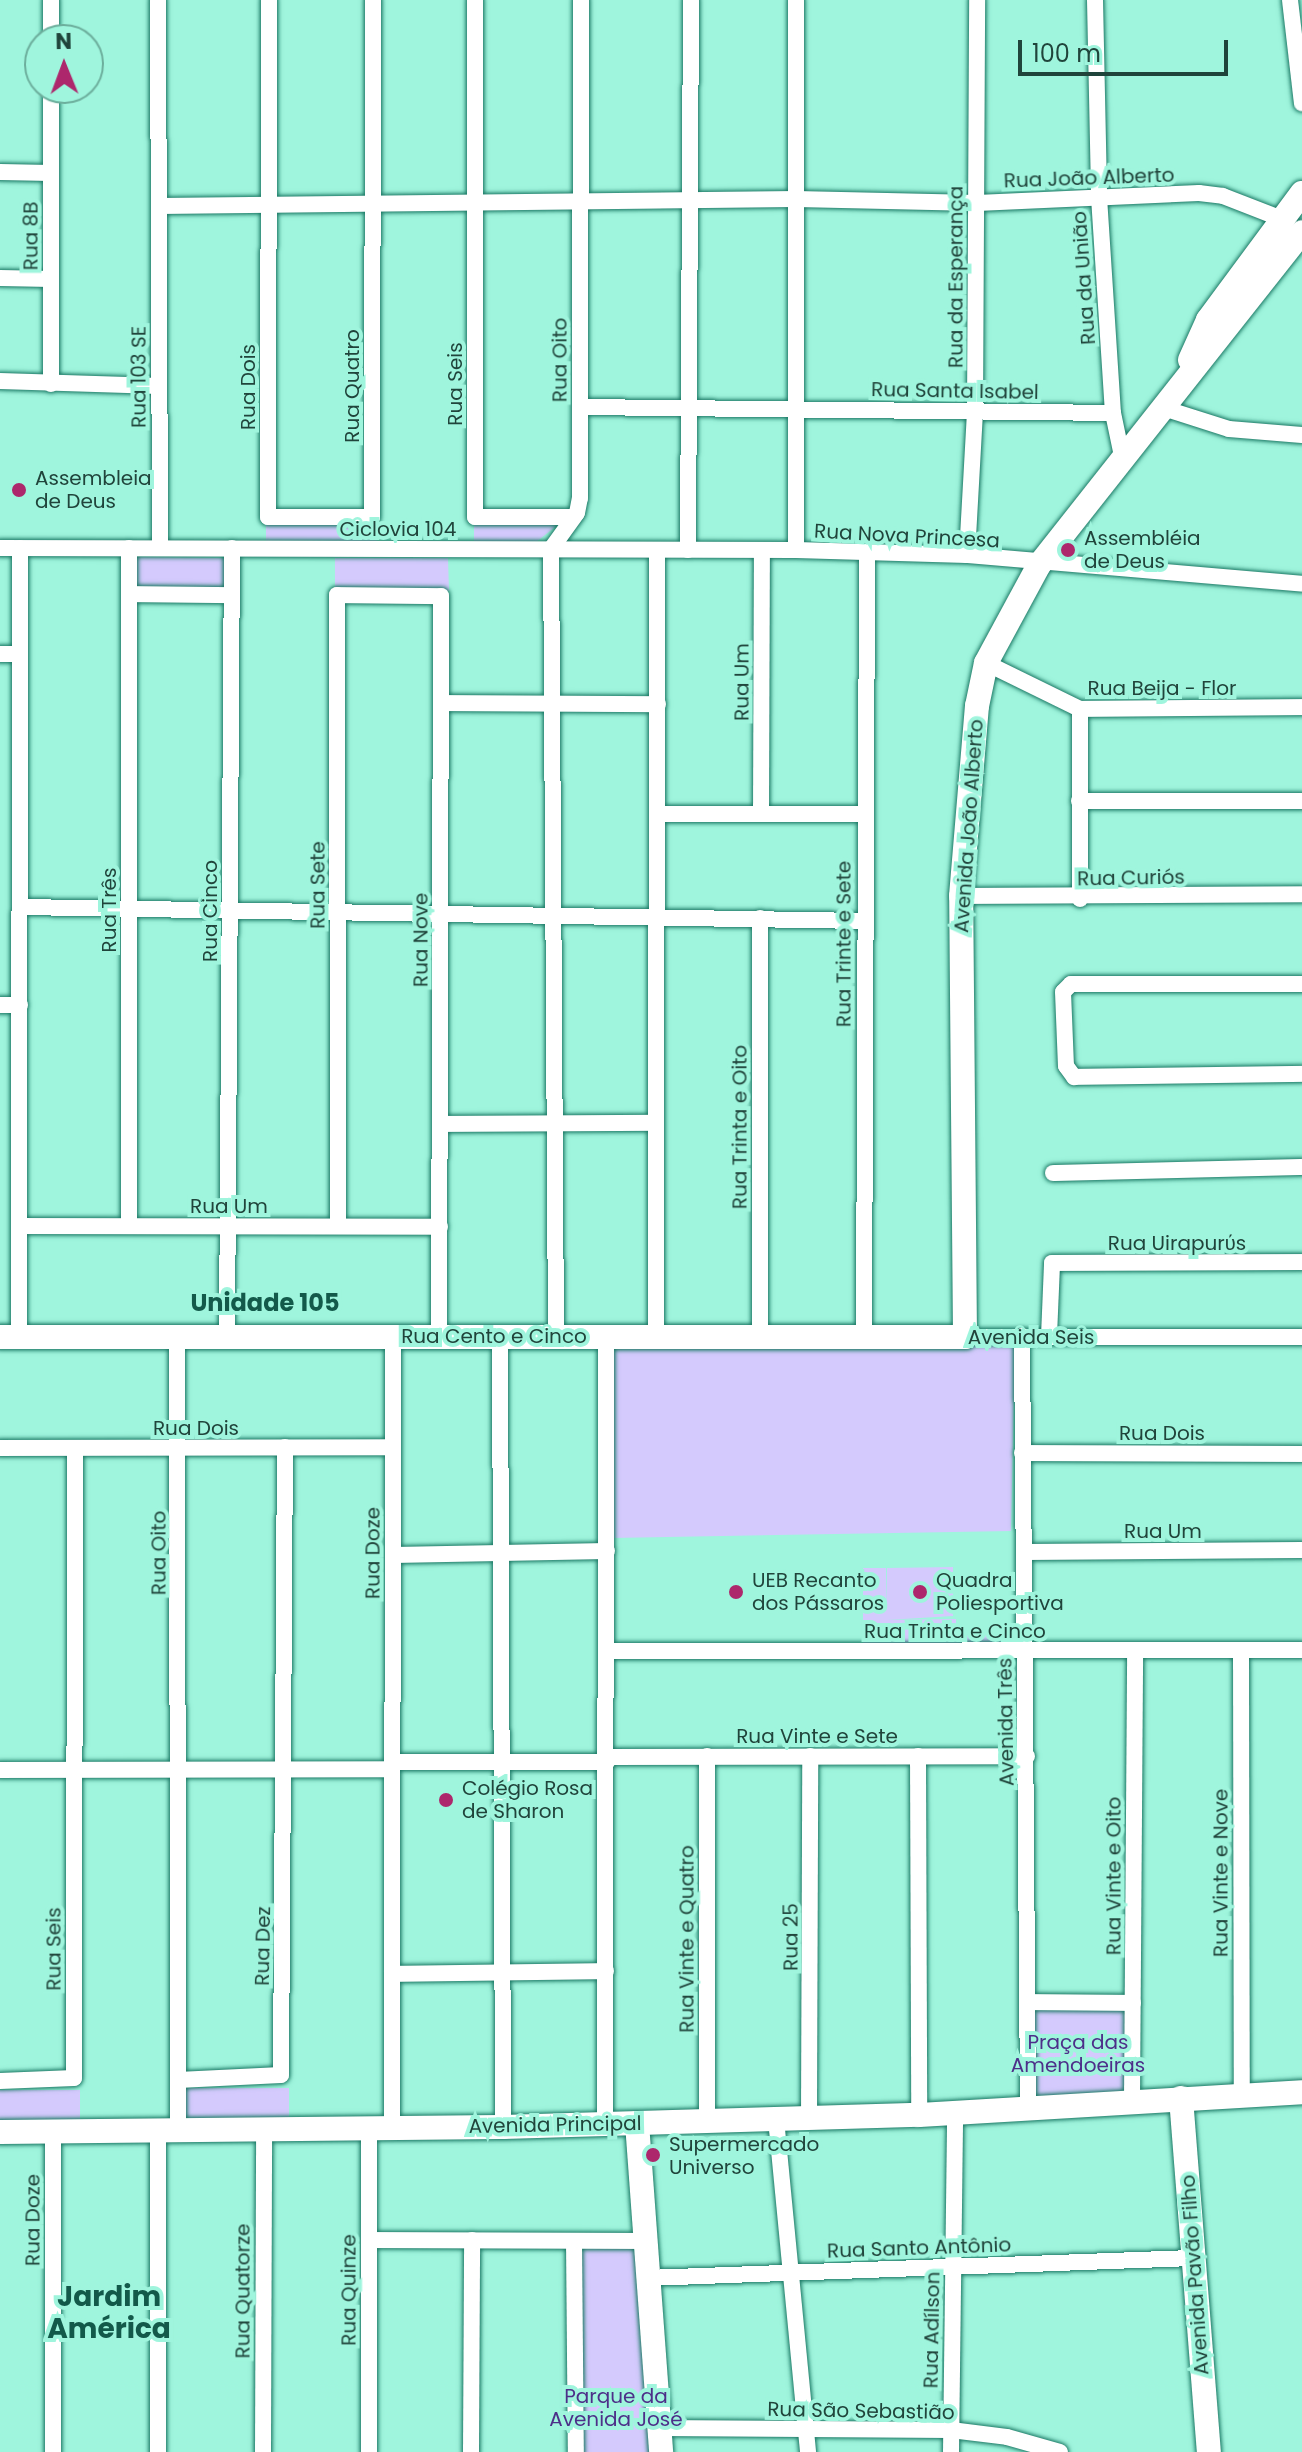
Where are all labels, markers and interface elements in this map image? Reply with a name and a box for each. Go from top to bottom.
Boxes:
north arrow [24,24,104,104]
scale bar [1022,24,1232,74]
text: N [55,26,72,57]
text: 100 m [1032,37,1101,70]
street label: Rua João Alberto [1003,163,1175,193]
street label: Rua da Esperança [944,186,968,368]
street label: Rua 8B [19,202,43,270]
street label: Rua da União [1067,210,1101,346]
street label: Rua Oito [548,318,572,402]
street label: Rua 103 SE [127,326,151,428]
street label: Rua Quatro [340,329,364,443]
street label: Rua Seis [443,342,467,426]
street label: Rua Dois [236,344,260,430]
street label: Rua Santa Isabel [871,378,1039,404]
place label: Assembleia de Deus [35,466,152,513]
marker: Assembleia de Deus [10,481,28,499]
street label: Ciclovia 104 [340,517,456,541]
street label: Rua Nova Princesa [813,519,1001,553]
place label: Assembléia de Deus [1084,526,1201,573]
marker: Assembléia de Deus [1059,541,1077,559]
street label: Rua Um [730,643,754,721]
street label: Rua Beija - Flor [1088,676,1236,700]
street label: Avenida João Alberto [950,718,988,934]
street label: Rua Sete [306,841,330,929]
street label: Rua Cinco [198,860,222,962]
street label: Rua Trinte e Sete [832,861,856,1027]
street label: Rua Curiós [1077,865,1185,891]
street label: Rua Três [97,868,121,952]
street label: Rua Nove [409,893,433,987]
street label: Rua Trinta e Oito [728,1045,752,1209]
street label: Rua Um [190,1194,268,1218]
street label: Rua Uirapurύs [1108,1231,1246,1255]
district label: Unidade 105 [190,1289,340,1317]
street label: Rua Cento e Cinco [401,1324,587,1348]
street label: Avenida Seis [968,1325,1094,1349]
street label: Rua Dois [153,1416,239,1440]
street label: Rua Dois [1119,1421,1205,1445]
street label: Rua Doze [361,1507,385,1599]
street label: Rua Oito [147,1511,171,1595]
street label: Rua Um [1124,1519,1202,1543]
place label: UEB Recanto dos Pássaros [752,1568,884,1615]
place label: Quadra Poliesportiva [936,1568,1064,1615]
marker: UEB Recanto dos Pássaros [727,1583,745,1601]
marker: Quadra Poliesportiva [911,1583,929,1601]
street label: Rua Trinta e Cinco [864,1619,1046,1643]
street label: Avenida Três [993,1658,1019,1786]
street label: Rua Vinte e Sete [736,1724,898,1748]
place label: Colégio Rosa de Sharon [462,1776,593,1823]
street label: Rua Vinte e Nove [1209,1789,1233,1957]
marker: Colégio Rosa de Sharon [437,1791,455,1809]
street label: Rua Vinte e Oito [1102,1797,1126,1955]
street label: Rua Vinte e Quatro [675,1845,699,2033]
street label: Rua 25 [779,1903,803,1971]
street label: Rua Dez [250,1906,276,1986]
street label: Rua Seis [42,1907,66,1991]
park label: Praça das Amendoeiras [1011,2030,1145,2077]
street label: Avenida Principal [468,2111,642,2139]
place label: Supermercado Universo [669,2132,819,2179]
marker: Supermercado Universo [644,2146,662,2164]
street label: Rua Doze [21,2174,45,2266]
street label: Avenida Pavão Filho [1176,2174,1214,2376]
street label: Rua Quatorze [231,2224,255,2358]
street label: Rua Santo Antônio [827,2233,1011,2263]
street label: Rua Quinze [337,2234,361,2346]
street label: Rua Adílson [919,2271,945,2389]
district label: Jardim América [47,2280,171,2346]
park label: Parque da Avenida José [549,2384,683,2431]
street label: Rua São Sebastião [767,2397,955,2425]

